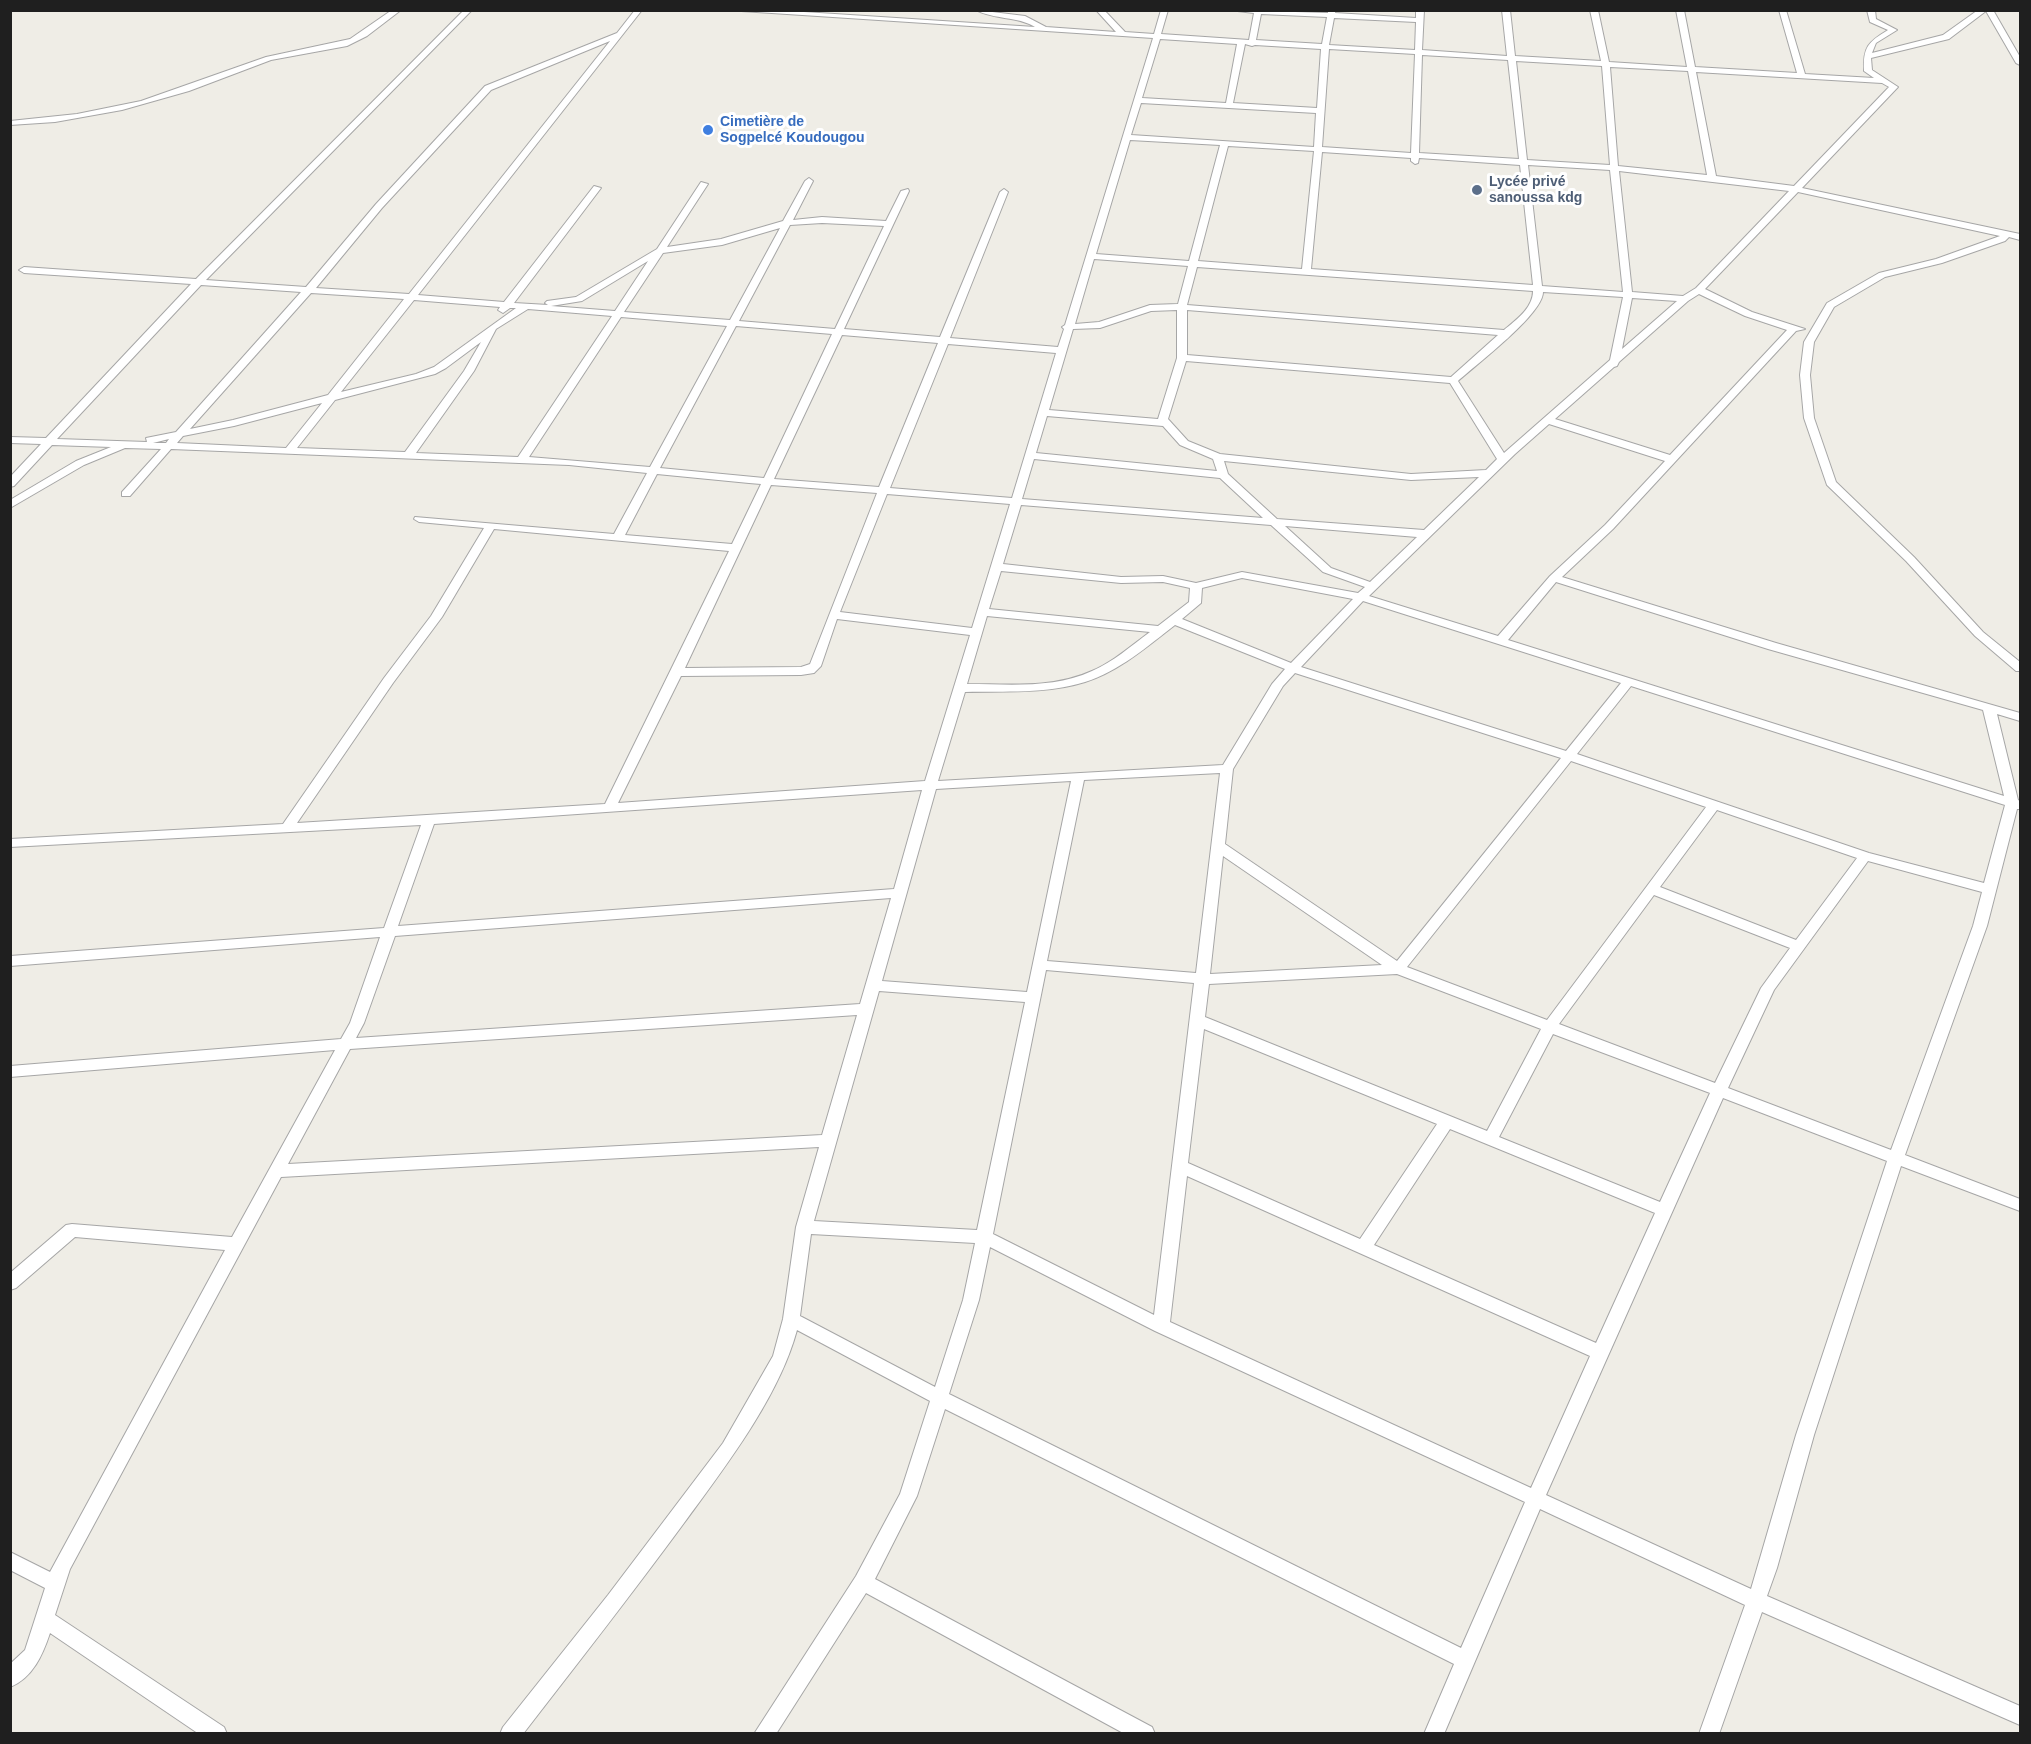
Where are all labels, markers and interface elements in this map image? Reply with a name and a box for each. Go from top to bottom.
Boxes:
place label: Cimetière de Sogpelcé Koudougou [720,114,865,146]
marker: Cimetière de Sogpelcé Koudougou [701,123,715,137]
place label: Lycée privé sanoussa kdg [1489,174,1582,206]
marker: Lycée privé sanoussa kdg [1470,183,1484,197]

